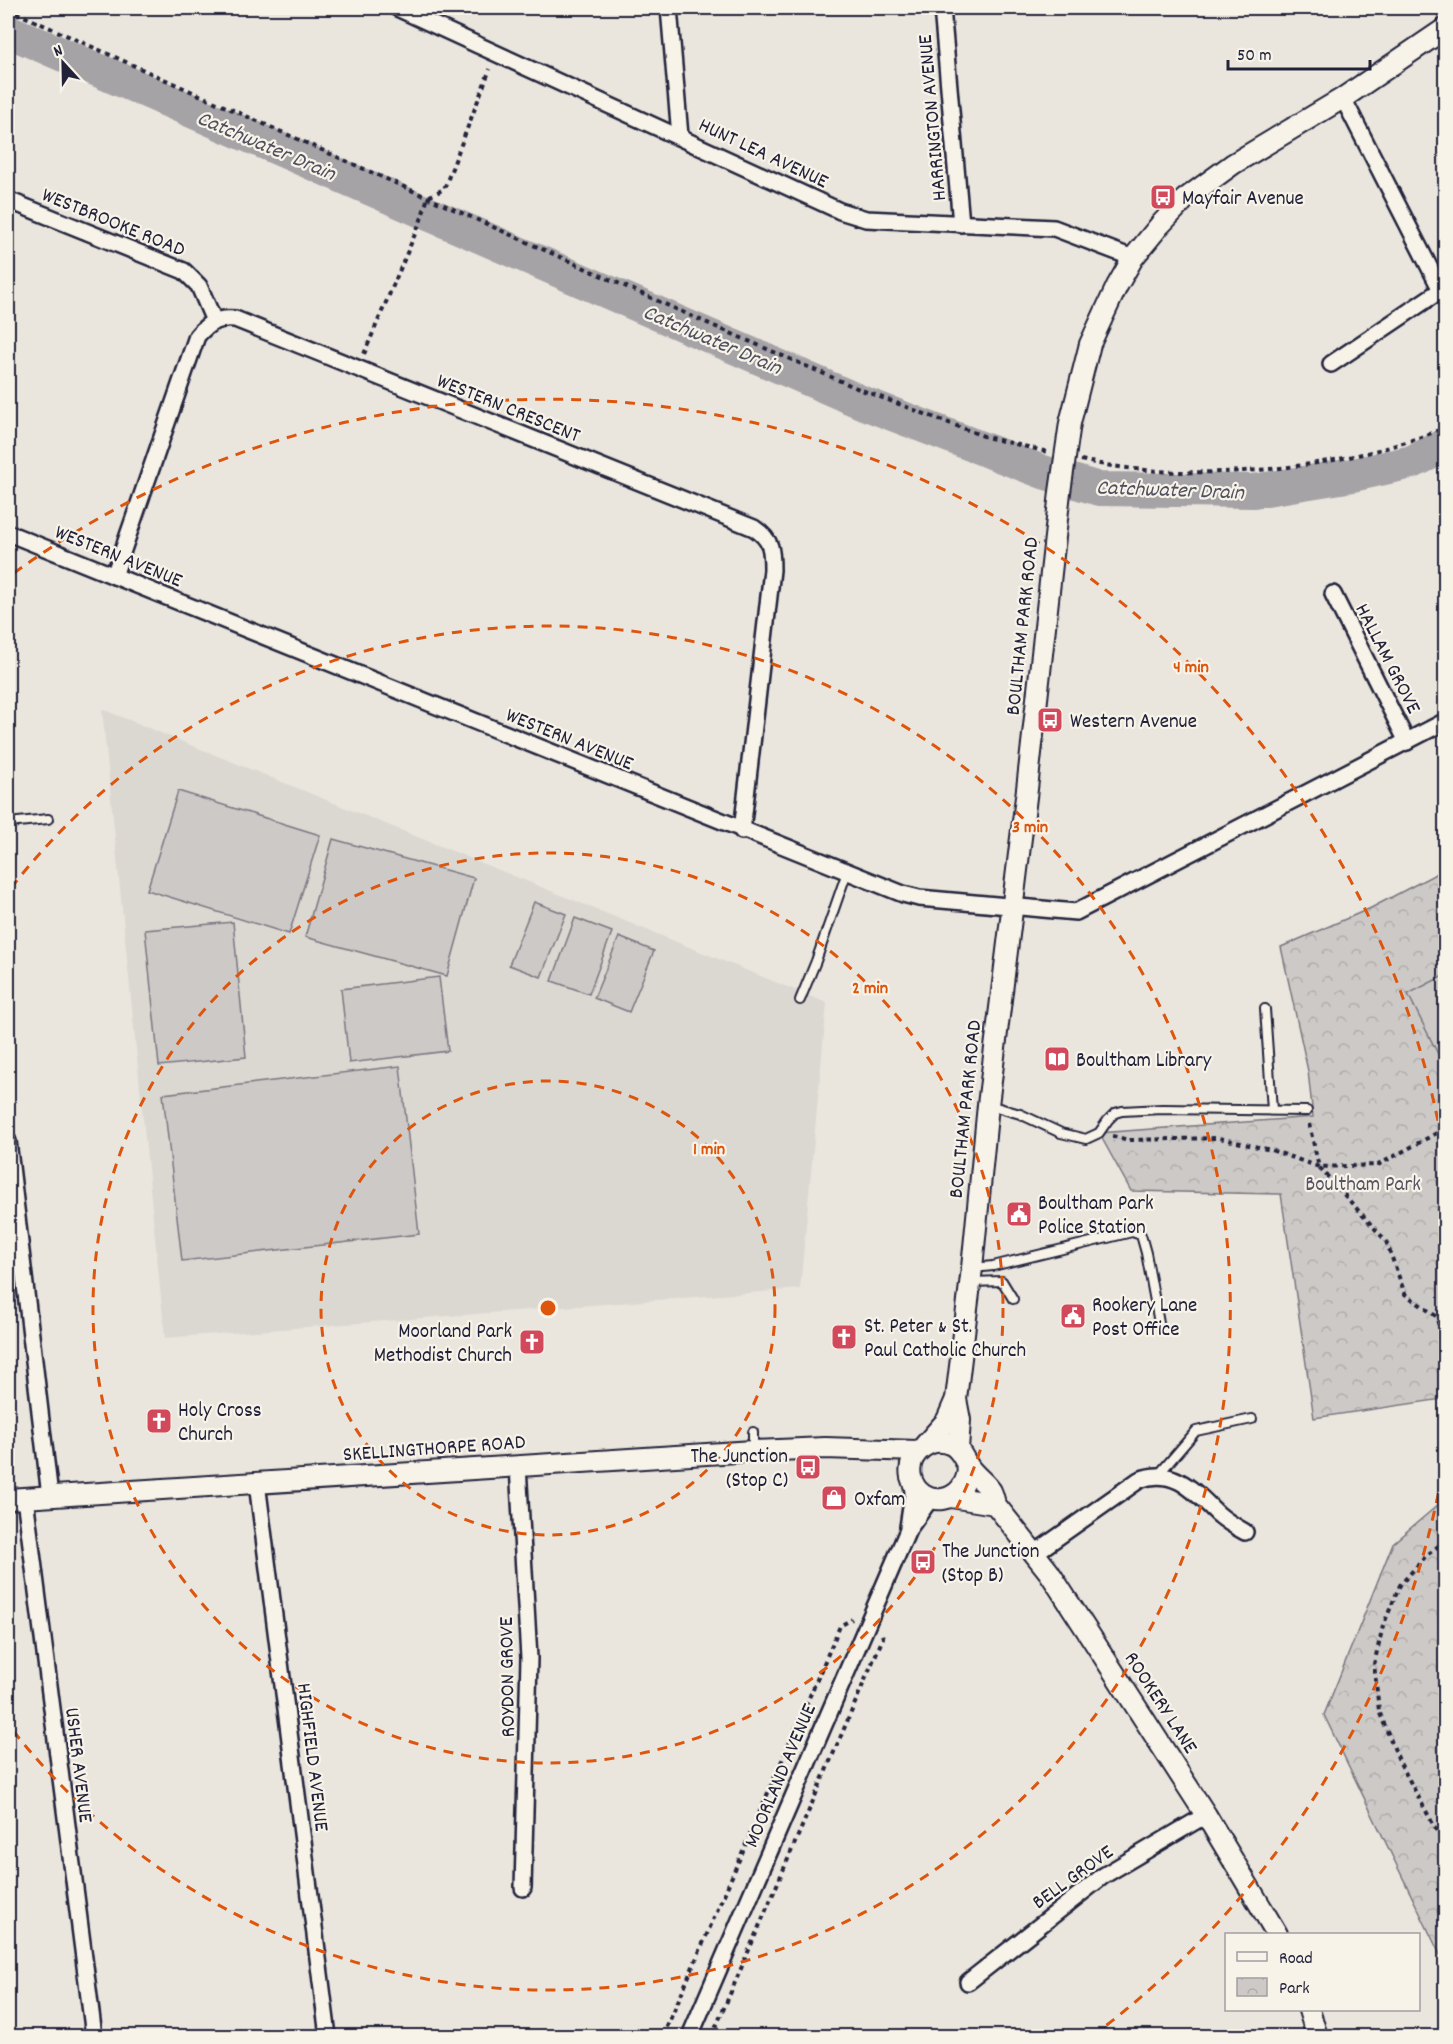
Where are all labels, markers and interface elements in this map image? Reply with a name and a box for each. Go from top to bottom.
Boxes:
north arrow [33,33,93,93]
street label: HARRINGTON AVENUE [912,33,956,202]
scale bar [1228,33,1370,71]
text: N [50,39,66,64]
text: 50 m [1237,44,1272,69]
water label: Catchwater Drain [192,104,340,191]
street label: HUNT LEA AVENUE [693,112,833,198]
street label: WESTBROOKE ROAD [37,181,189,266]
bus stop icon: Mayfair Avenue [1148,182,1178,212]
place label: Mayfair Avenue [1182,185,1304,215]
water label: Catchwater Drain [638,298,786,385]
street label: WESTERN CRESCENT [432,367,585,452]
water label: Catchwater Drain [1096,473,1245,510]
street label: WESTERN AVENUE [50,519,187,597]
street label: BOULTHAM PARK ROAD [1000,536,1048,717]
street label: HALLAM GROVE [1346,599,1427,720]
text: 4 min [1173,656,1209,681]
street label: WESTERN AVENUE [501,702,638,780]
bus stop icon: Western Avenue [1035,705,1065,735]
place label: Western Avenue [1070,708,1197,738]
text: 3 min [1012,816,1048,841]
text: 2 min [852,977,888,1002]
street label: BOULTHAM PARK ROAD [943,1019,991,1200]
library icon: Boultham Library [1042,1044,1072,1074]
place label: Boultham Library [1076,1047,1212,1077]
text: 1 min [693,1138,725,1163]
park label: Boultham Park [1305,1171,1421,1201]
place label: Boultham Park Police Station [1038,1190,1154,1244]
public building icon: Boultham Park Police Station [1004,1199,1034,1229]
place label: Rookery Lane Post Office [1092,1292,1197,1346]
centre of rings [538,1298,558,1318]
public building icon: Rookery Lane Post Office [1058,1301,1088,1331]
place label: St. Peter & St. Paul Catholic Church [864,1313,1026,1367]
place label: Moorland Park Methodist Church [374,1318,512,1372]
church icon: St. Peter & St. Paul Catholic Church [829,1322,859,1352]
church icon: Moorland Park Methodist Church [517,1327,547,1357]
place label: Holy Cross Church [178,1397,262,1451]
church icon: Holy Cross Church [144,1406,174,1436]
street label: SKELLINGTHORPE ROAD [342,1429,527,1471]
place label: The Junction (Stop C) [690,1443,788,1497]
bus stop icon: The Junction (Stop C) [793,1452,823,1482]
shop icon: Oxfam [819,1483,849,1513]
place label: Oxfam [854,1486,906,1516]
place label: The Junction (Stop B) [942,1538,1040,1592]
bus stop icon: The Junction (Stop B) [908,1547,938,1577]
street label: ROYDON GROVE [493,1616,525,1737]
street label: ROOKERY LANE [1115,1647,1204,1761]
street label: HIGHFIELD AVENUE [287,1681,335,1834]
street label: MOORLAND AVENUE [738,1699,826,1853]
street label: USHER AVENUE [55,1706,99,1825]
street label: BELL GROVE [1027,1838,1121,1918]
legend [1225,1933,1420,2011]
text: Road [1279,1947,1313,1972]
text: Park [1279,1977,1310,2002]

